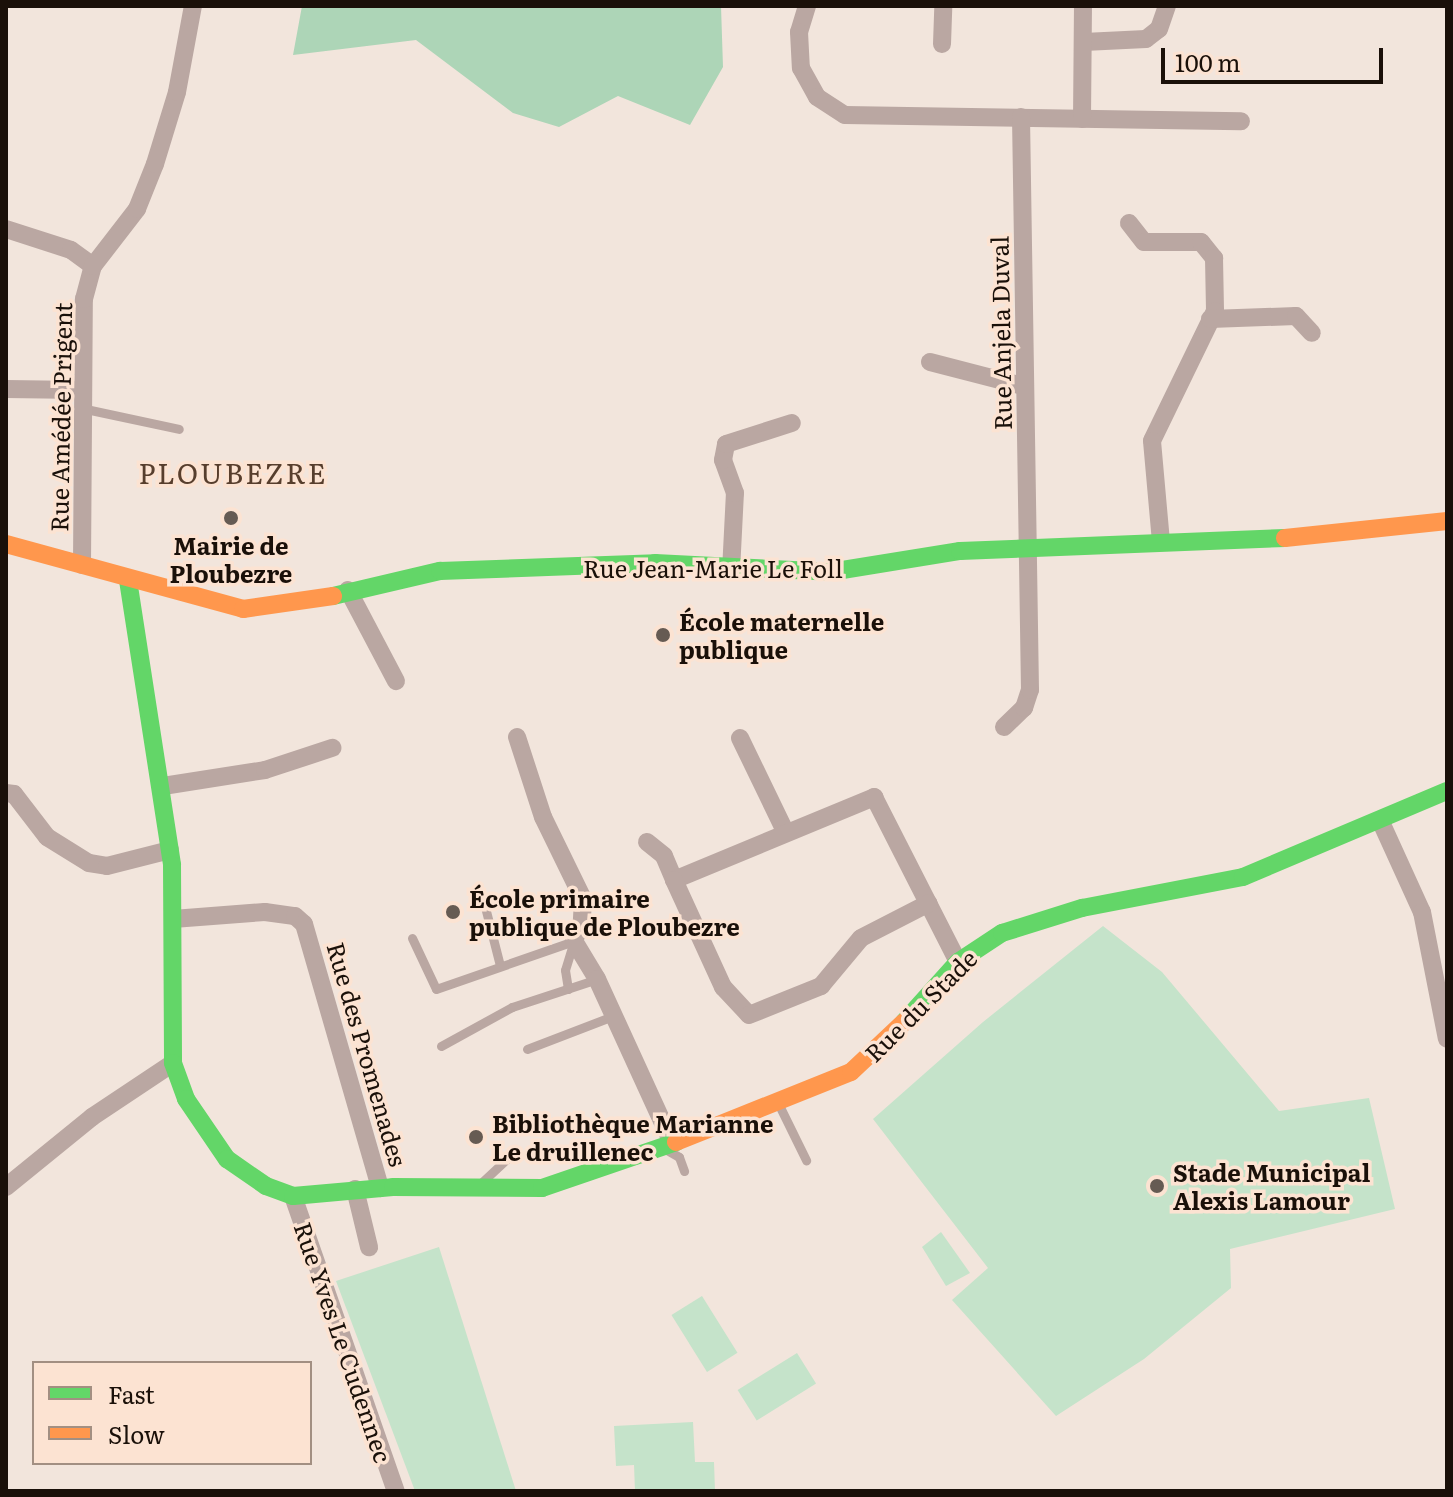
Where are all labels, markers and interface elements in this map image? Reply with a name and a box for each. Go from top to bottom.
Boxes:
scale bar [1165,32,1387,82]
text: 100 m [1175,44,1241,79]
street label: Rue Anjela Duval [984,236,1016,430]
street label: Rue Amédée Prigent [44,302,76,532]
district label: PLOUBEZRE [138,455,328,489]
marker: Mairie de Ploubezre [222,509,240,527]
place label: Mairie de Ploubezre [170,531,292,587]
street label: Rue Jean-Marie Le Foll [583,554,843,582]
place label: École maternelle publique [679,607,884,663]
marker: École maternelle publique [654,626,672,644]
place label: École primaire publique de Ploubezre [469,884,740,940]
marker: École primaire publique de Ploubezre [444,903,462,921]
street label: Rue des Promenades [322,939,414,1169]
street label: Rue du Stade [858,943,982,1067]
place label: Bibliothèque Marianne Le druillenec [492,1109,774,1165]
marker: Bibliothèque Marianne Le druillenec [467,1128,485,1146]
place label: Stade Municipal Alexis Lamour [1173,1158,1370,1214]
marker: Stade Municipal Alexis Lamour [1148,1177,1166,1195]
street label: Rue Yves Le Cudennec [289,1218,399,1466]
legend [32,1361,312,1465]
text: Fast [108,1376,155,1411]
text: Slow [108,1416,165,1451]

